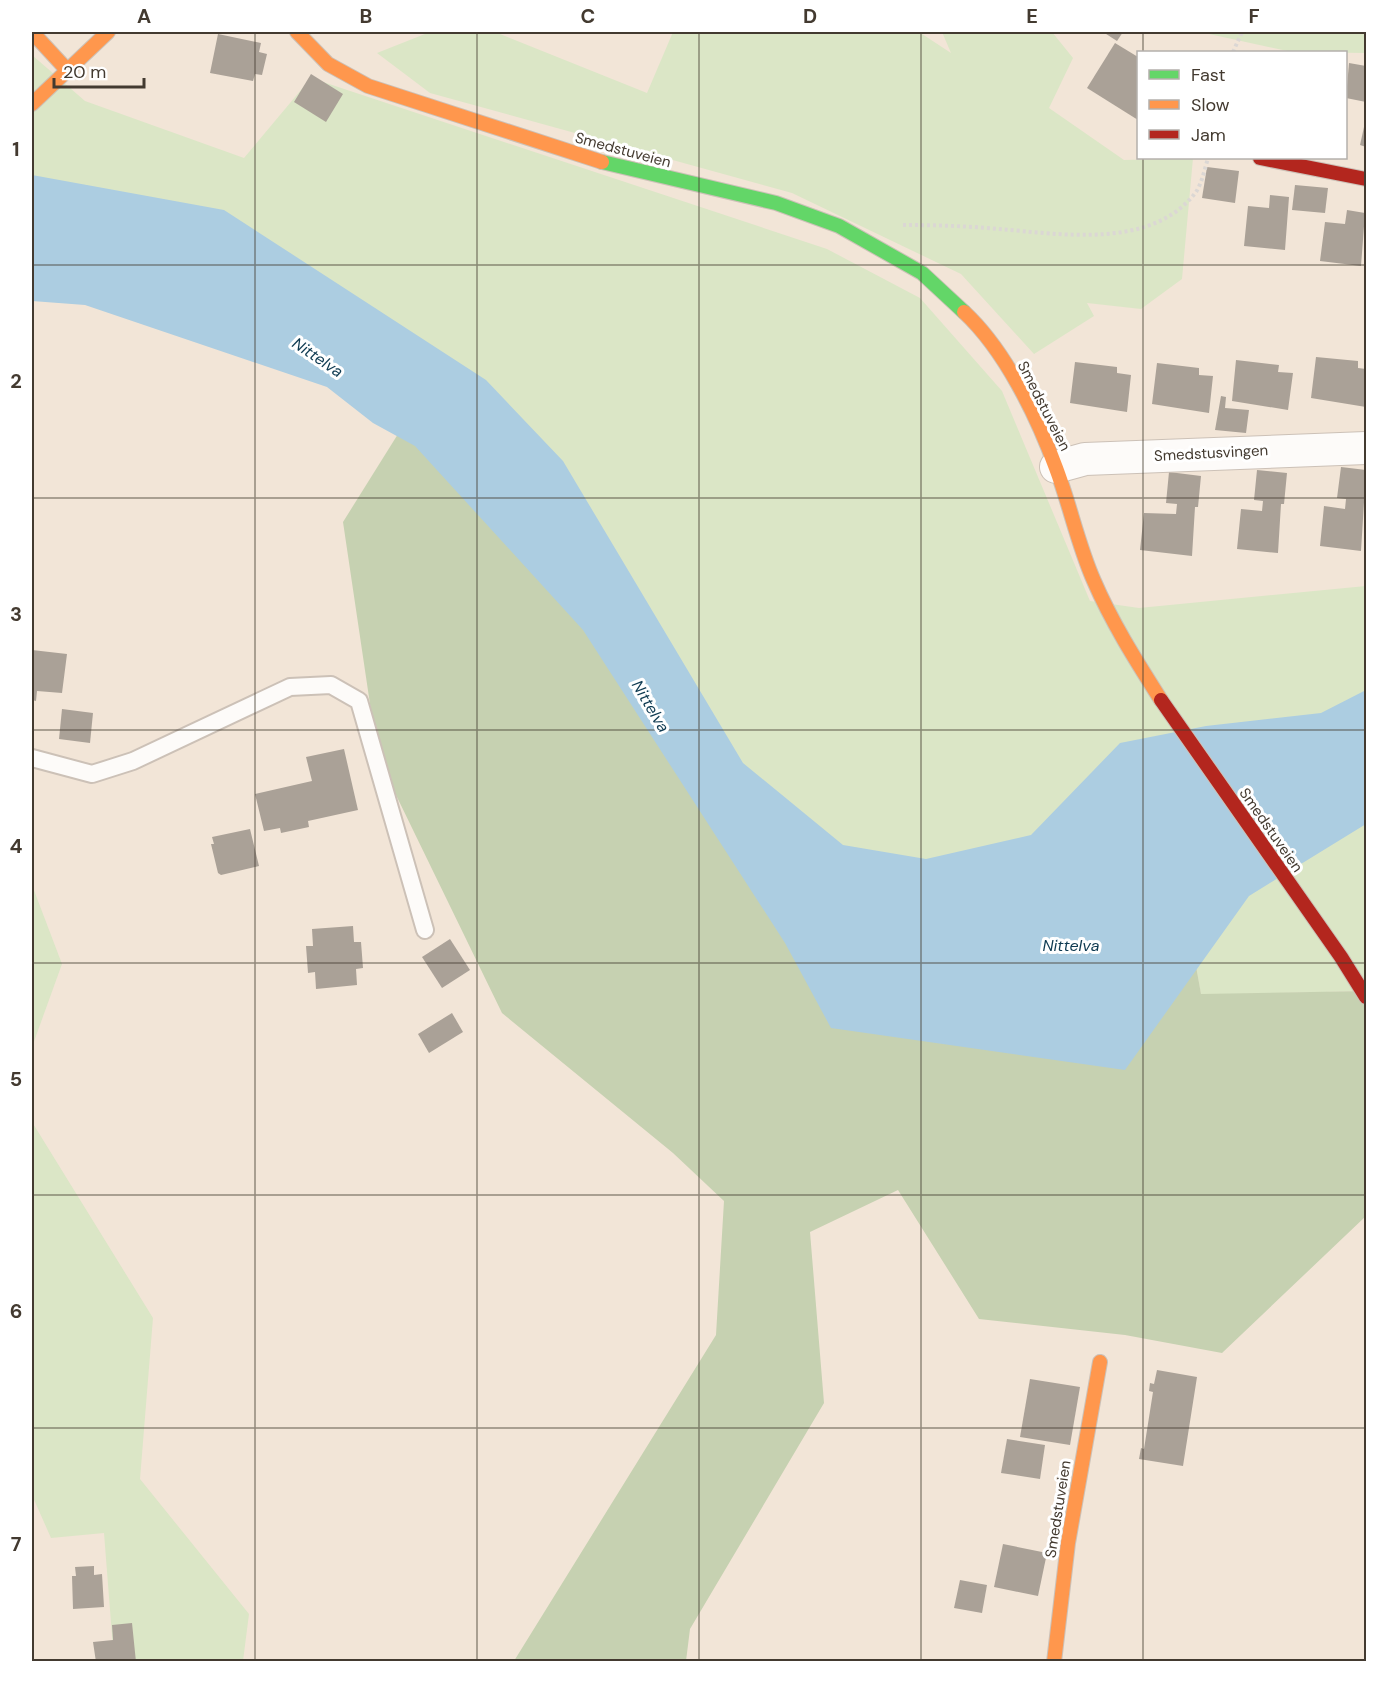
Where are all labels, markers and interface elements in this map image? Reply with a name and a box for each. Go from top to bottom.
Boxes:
text: A [137,3,151,29]
text: B [360,3,372,29]
text: C [581,3,595,29]
text: D [803,3,817,29]
text: E [1026,3,1038,29]
text: F [1248,3,1260,29]
scale bar [54,51,144,89]
legend [1137,51,1347,159]
text: 20 m [63,60,106,84]
text: Fast [1191,63,1226,87]
text: Slow [1191,93,1230,117]
text: Jam [1191,123,1226,147]
street label: Smedstuveien [573,128,673,172]
text: 1 [12,136,20,162]
water label: Nittelva [288,333,347,382]
street label: Smedstuveien [1013,358,1075,454]
text: 2 [10,368,22,394]
street label: Smedstusvingen [1154,440,1268,466]
text: 3 [10,601,22,627]
water label: Nittelva [627,676,674,736]
street label: Smedstuveien [1235,784,1307,876]
text: 4 [10,833,23,859]
water label: Nittelva [1042,935,1100,956]
text: 5 [10,1066,22,1092]
text: 6 [10,1298,22,1324]
street label: Smedstuveien [1040,1459,1076,1559]
text: 7 [11,1531,22,1557]

